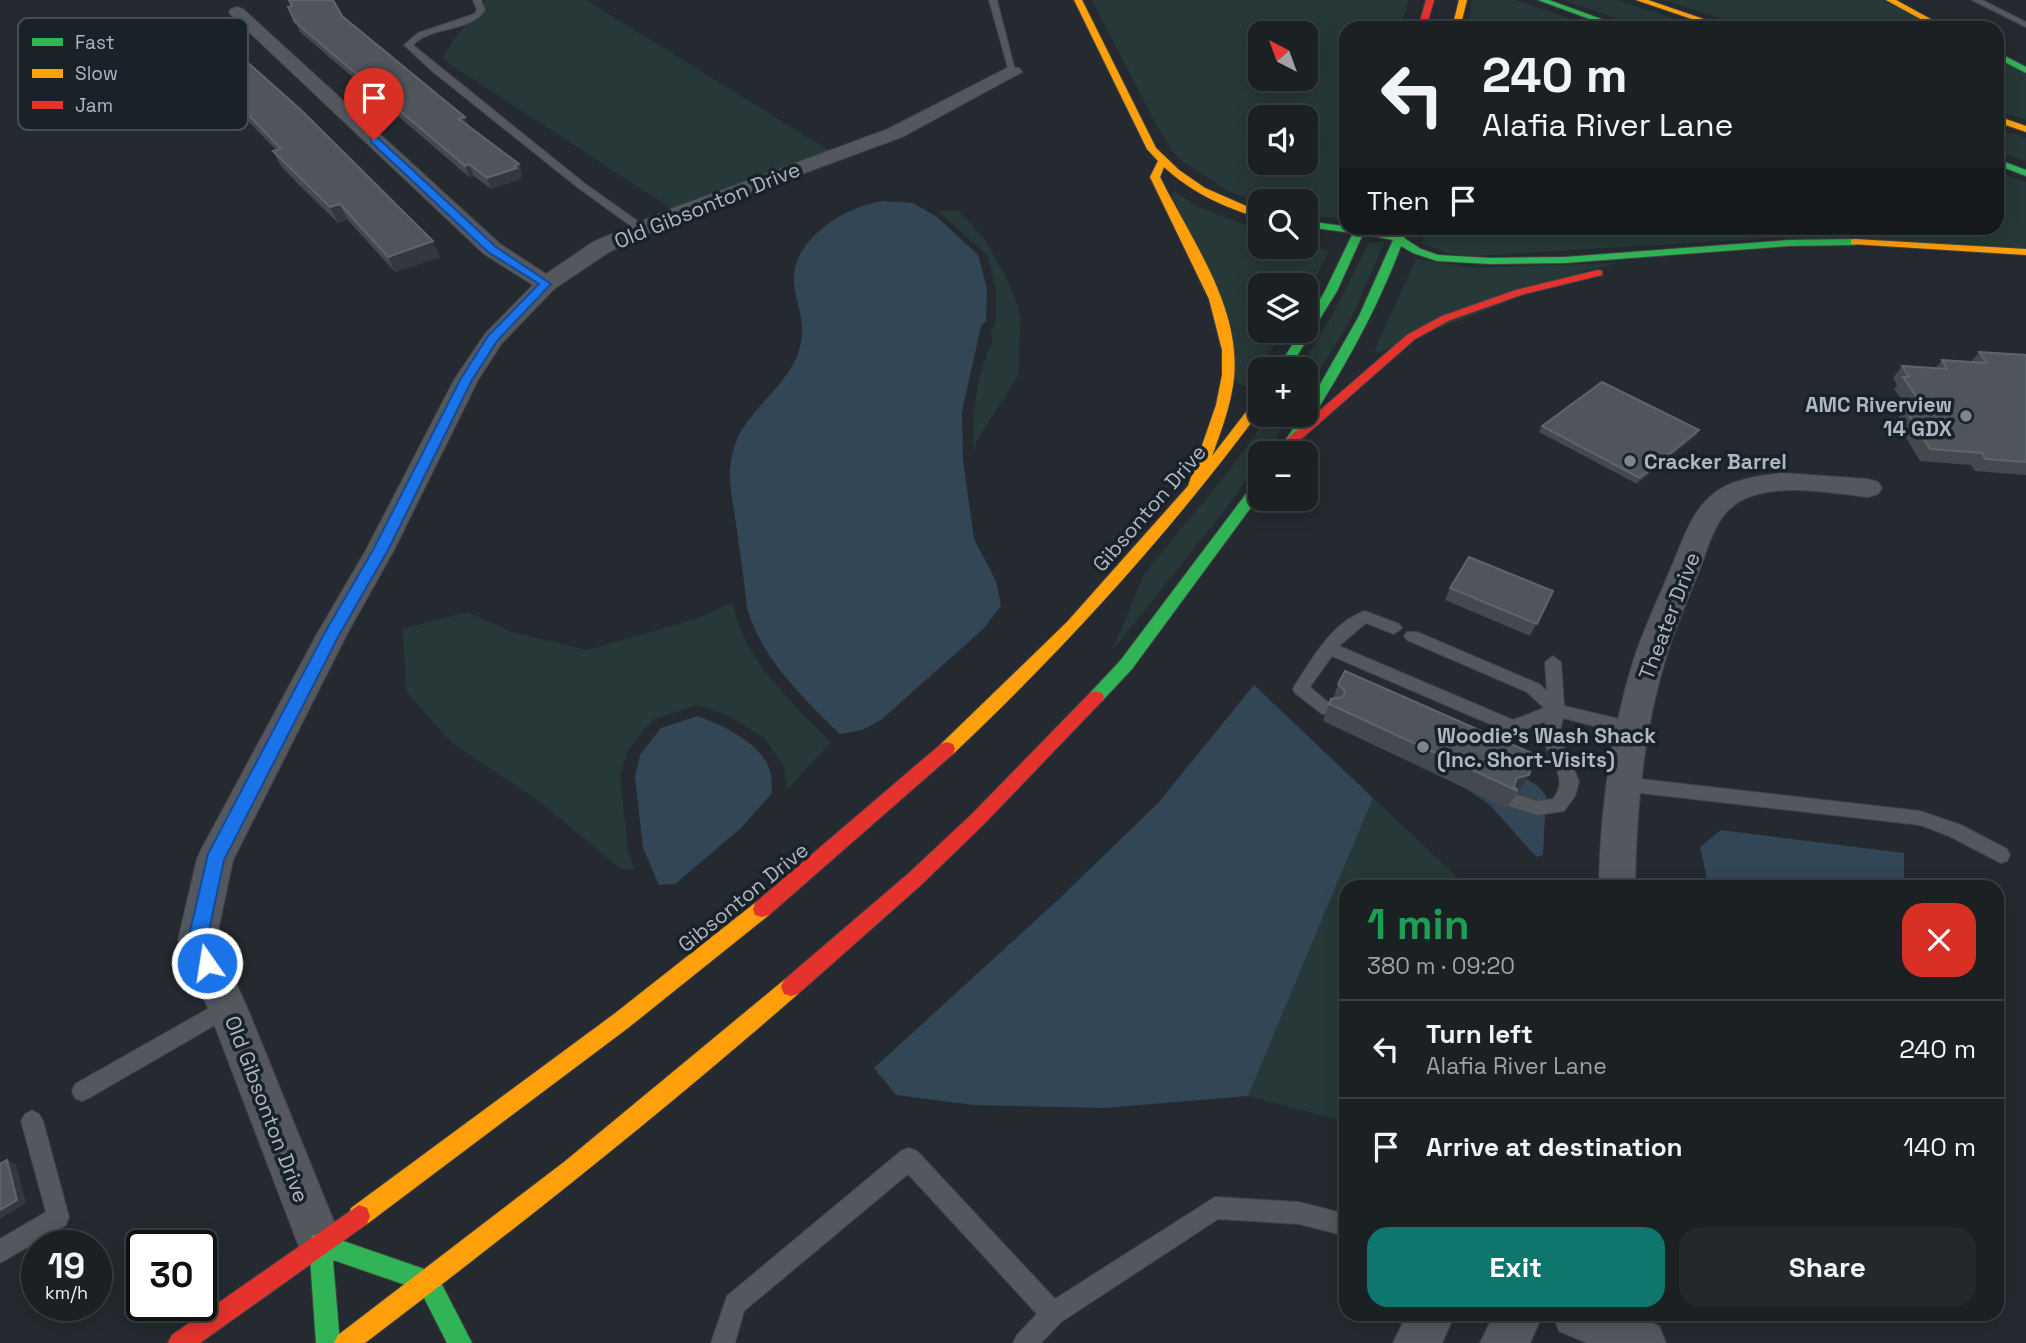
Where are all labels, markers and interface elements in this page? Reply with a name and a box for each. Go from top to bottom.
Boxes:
legend [18,18,248,130]
north arrow [1248,21,1318,91]
map controls [1248,21,1318,511]
text: Fast [75,30,115,55]
text: 240 m [1482,44,1628,106]
icon: left [1367,49,1458,140]
text: Slow [75,61,118,86]
pin [344,68,404,140]
icon: arrive [355,79,393,117]
text: Jam [75,93,113,118]
button: sound [1248,105,1318,175]
text: Alafia River Lane [1482,105,1734,145]
street label: Old Gibsonton Drive [610,155,804,255]
icon: arrive [1444,182,1482,220]
text: Then [1367,184,1430,218]
button: search [1248,189,1318,259]
button: layers [1248,273,1318,343]
button: + [1248,357,1318,427]
place label: AMC Riverview 14 GDX [1805,391,1952,442]
marker: AMC Riverview 14 GDX [1958,408,1974,424]
street label: Gibsonton Drive [1086,439,1212,577]
button: − [1248,441,1318,511]
place label: Cracker Barrel [1644,448,1787,475]
marker: Cracker Barrel [1622,453,1638,469]
street label: Theater Drive [1632,548,1706,684]
place label: Woodie's Wash Shack (Inc. Short-Visits) [1437,722,1656,773]
marker: Woodie's Wash Shack (Inc. Short-Visits) [1415,739,1431,755]
street label: Gibsonton Drive [672,836,814,958]
text: 1 min [1367,898,1470,951]
button: close [1902,903,1976,977]
position arrow [170,926,244,1000]
text: 380 m · 09:20 [1367,951,1515,981]
street label: Old Gibsonton Drive [219,1012,315,1206]
text: Turn left [1426,1017,1533,1051]
icon: left [1367,1030,1405,1068]
text: 240 m [1899,1032,1976,1066]
text: Alafia River Lane [1426,1051,1607,1081]
icon: arrive [1367,1128,1405,1166]
text: Arrive at destination [1426,1130,1683,1164]
text: 140 m [1903,1130,1976,1164]
button: Exit [1367,1227,1665,1307]
button: Share [1679,1227,1976,1307]
speed limit sign: 30 [126,1230,217,1321]
text: 19 [48,1244,85,1288]
text: km/h [45,1281,88,1304]

